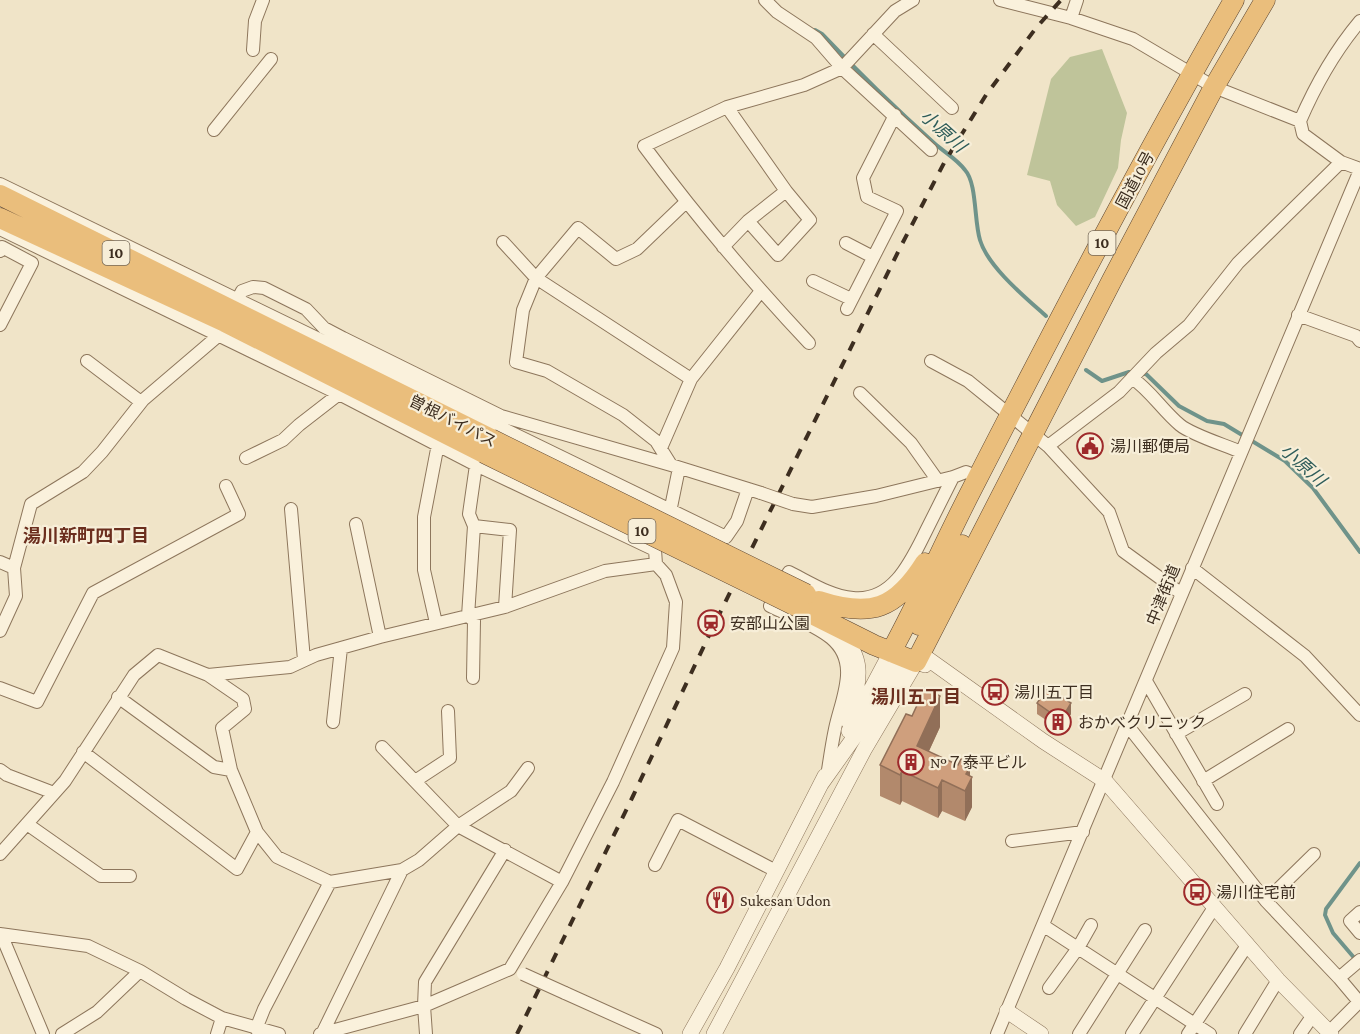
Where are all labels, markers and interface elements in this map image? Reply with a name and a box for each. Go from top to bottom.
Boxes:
water label: 小原川 [916,106,971,158]
street label: 国道10号 [1113,148,1157,212]
road number: 10 [1088,231,1116,255]
road number: 10 [102,241,130,265]
street label: 曽根バイパス [407,392,499,450]
public building icon: 湯川郵便局 [1075,431,1105,461]
place label: 湯川郵便局 [1110,438,1190,455]
water label: 小原川 [1276,440,1331,492]
road number: 10 [628,519,656,543]
district label: 湯川新町四丁目 [23,526,149,546]
street label: 中津街道 [1143,562,1183,628]
station icon: 安部山公園 [696,608,726,638]
place label: 安部山公園 [730,615,810,632]
bus stop icon: 湯川五丁目 [980,677,1010,707]
place label: 湯川五丁目 [1014,684,1094,701]
district label: 湯川五丁目 [871,687,961,707]
building icon: おかべクリニック [1043,707,1073,737]
place label: おかべクリニック [1078,714,1206,731]
building icon: №７泰平ビル [896,747,926,777]
place label: №７泰平ビル [930,754,1027,771]
bus stop icon: 湯川住宅前 [1182,877,1212,907]
place label: 湯川住宅前 [1216,884,1296,901]
restaurant icon: Sukesan Udon [705,885,735,915]
place label: Sukesan Udon [740,892,831,909]

